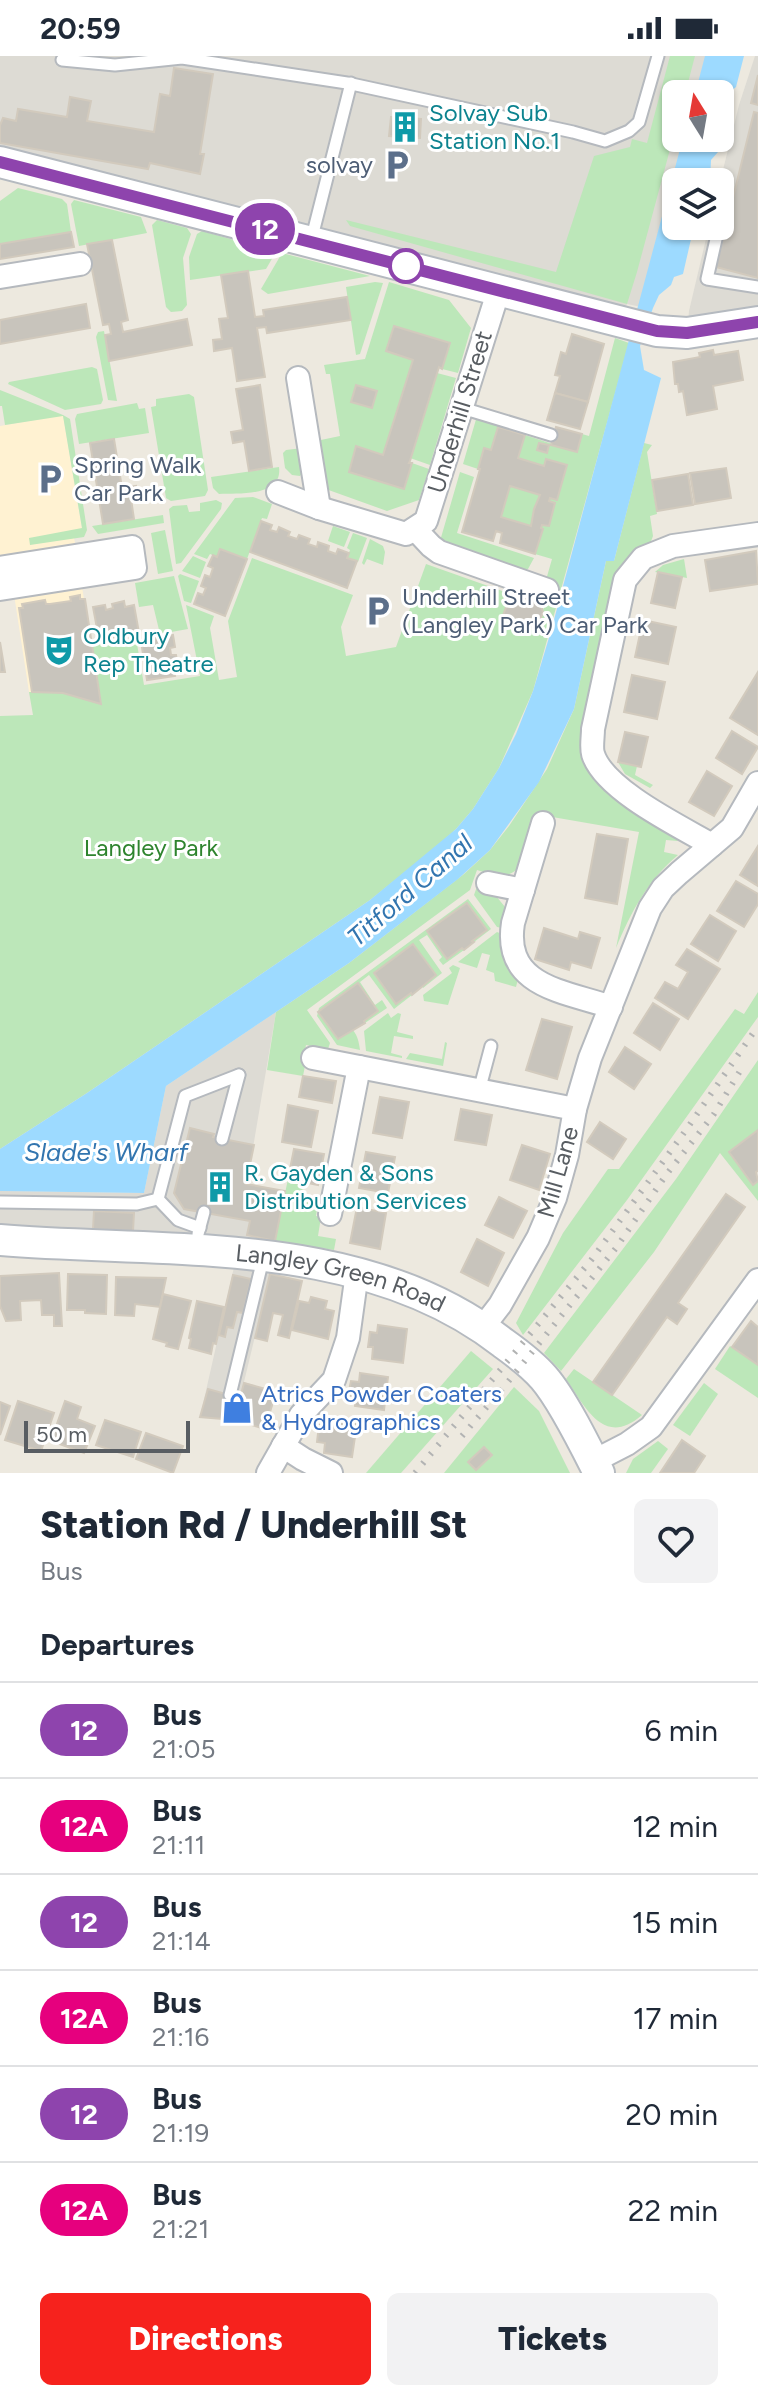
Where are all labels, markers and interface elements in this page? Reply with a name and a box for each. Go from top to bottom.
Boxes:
text: 20:59 [40,10,121,47]
north arrow [662,80,734,152]
map controls [662,80,734,240]
place label: Solvay Sub Station No.1 [429,98,560,155]
building icon: Solvay Sub Station No.1 [388,110,422,144]
parking icon: solvay [380,148,414,182]
place label: solvay [306,150,373,179]
button: layers [662,168,734,240]
line badge: 12 [229,203,301,255]
text: 12 [251,212,279,246]
unlabelled marker [389,249,423,283]
street label: Underhill Street [421,327,498,497]
place label: Spring Walk Car Park [74,450,202,507]
parking icon: Spring Walk Car Park [33,462,67,496]
place label: Underhill Street (Langley Park) Car Park [402,582,649,639]
parking icon: Underhill Street (Langley Park) Car Park [361,594,395,628]
place label: Oldbury Rep Theatre [83,621,214,678]
theatre icon: Oldbury Rep Theatre [42,633,76,667]
water label: Titford Canal [341,827,479,953]
park label: Langley Park [84,833,219,862]
street label: Mill Lane [531,1123,584,1221]
water label: Slade's Wharf [24,1136,190,1168]
place label: R. Gayden & Sons Distribution Services [244,1158,467,1215]
building icon: R. Gayden & Sons Distribution Services [203,1170,237,1204]
street label: Langley Green Road [234,1238,450,1318]
place label: Atrics Powder Coaters & Hydrographics [261,1379,502,1436]
shop icon: Atrics Powder Coaters & Hydrographics [220,1391,254,1425]
scale bar [24,1417,190,1453]
text: 50 m [36,1421,87,1448]
button: heart [634,1499,718,1583]
text: Station Rd / Underhill St [40,1502,467,1548]
text: Bus [40,1555,83,1587]
text: Departures [40,1626,194,1663]
text: Bus [152,1696,201,1733]
text: 6 min [644,1712,718,1749]
text: 12 [70,1713,98,1747]
text: 21:05 [152,1733,215,1765]
text: Bus [152,1792,201,1829]
text: 12 min [632,1808,718,1845]
text: 12A [60,1809,108,1843]
text: 21:11 [152,1829,205,1861]
text: Bus [152,1888,201,1925]
text: 15 min [632,1904,718,1941]
text: 12 [70,1905,98,1939]
text: 21:14 [152,1925,211,1957]
text: Bus [152,1984,201,2021]
text: 17 min [633,2000,718,2037]
text: 12A [60,2001,108,2035]
text: 21:16 [152,2021,209,2053]
text: Bus [152,2080,201,2117]
text: 20 min [625,2096,718,2133]
text: 12 [70,2097,98,2131]
text: 21:19 [152,2117,209,2149]
text: Bus [152,2176,201,2213]
text: 22 min [628,2192,718,2229]
text: 12A [60,2193,108,2227]
text: 21:21 [152,2213,209,2245]
button: Directions [40,2293,371,2385]
button: Tickets [387,2293,718,2385]

